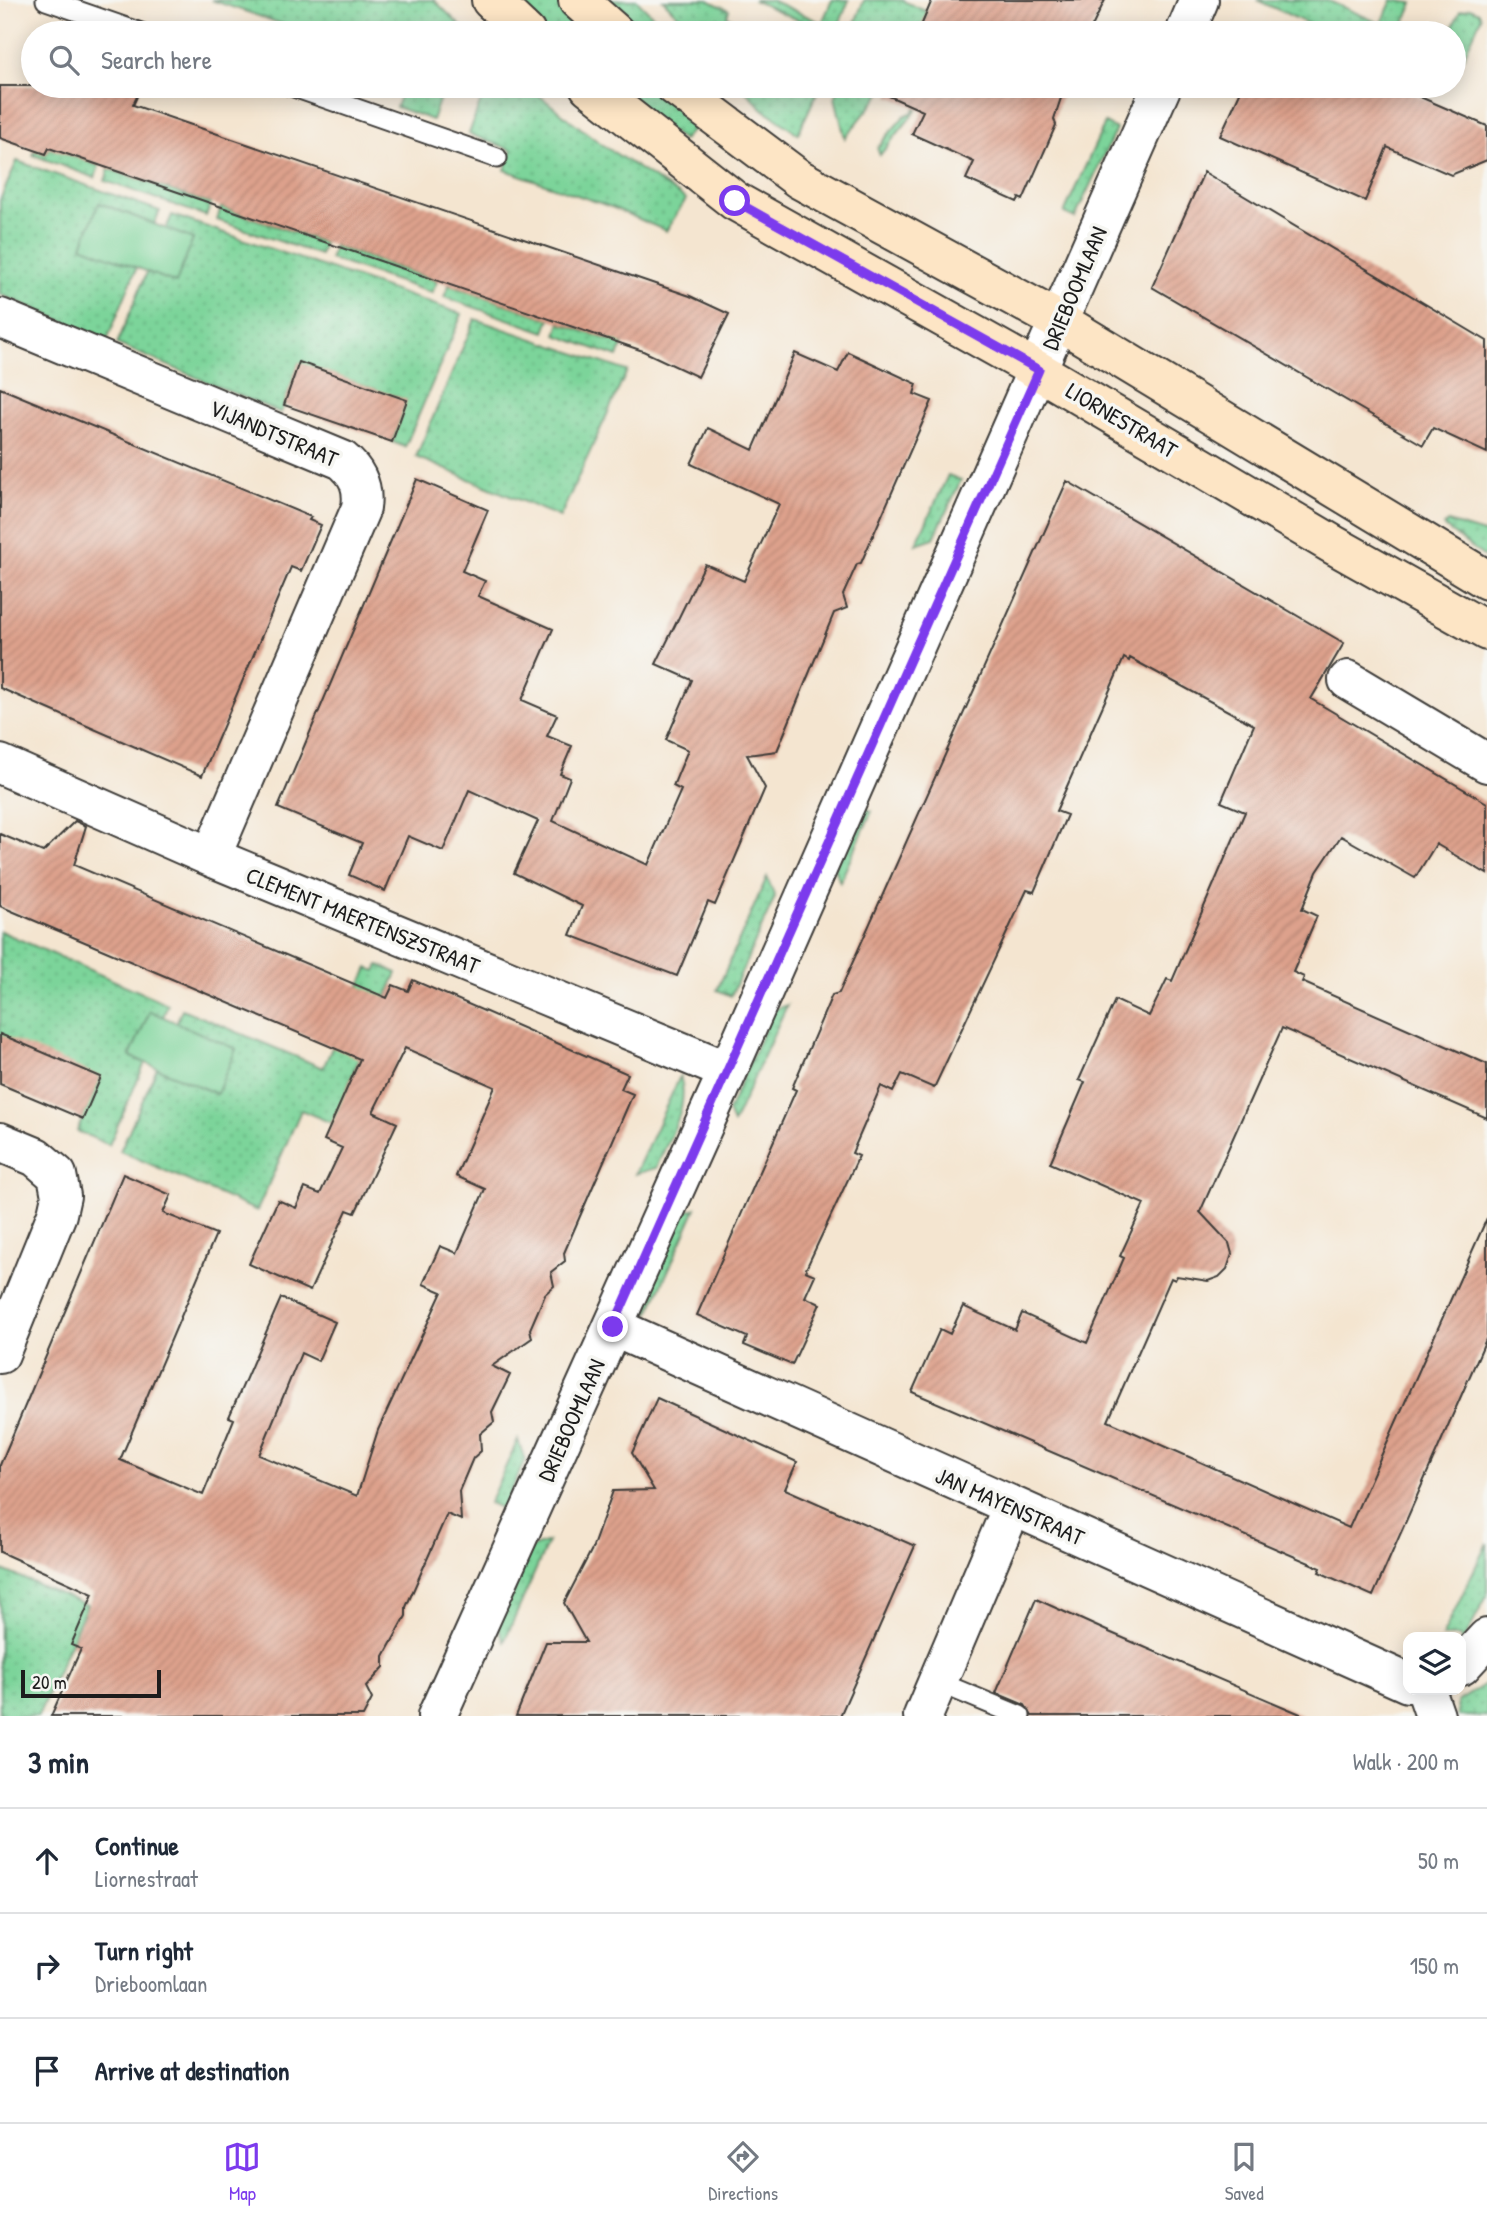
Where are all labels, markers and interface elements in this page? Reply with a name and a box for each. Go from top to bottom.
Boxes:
search box [21,21,1466,98]
icon: search [45,41,83,79]
text: Search here [101,42,212,77]
route start [719,185,750,216]
street label: DRIEBOOMLAAN [1034,222,1114,354]
street label: LIORNESTRAAT [1061,375,1184,465]
street label: VIJANDTSTRAAT [205,392,343,474]
street label: CLEMENT MAERTENSZSTRAAT [242,859,485,981]
route end [597,1311,628,1342]
street label: DRIEBOOMLAAN [530,1354,612,1486]
street label: JAN MAYENSTRAAT [931,1459,1089,1553]
map controls [1403,1632,1466,1695]
button: layers [1403,1632,1466,1695]
scale bar [21,1667,161,1699]
text: 20 m [32,1669,67,1695]
text: 3 min [28,1742,89,1782]
text: Walk · 200 m [1353,1746,1459,1777]
text: Continue [95,1828,179,1863]
icon: ahead [28,1842,66,1880]
text: 50 m [1418,1845,1459,1876]
text: Liornestraat [95,1863,198,1894]
text: Turn right [95,1933,193,1968]
icon: right [28,1947,66,1985]
text: 150 m [1410,1950,1459,1981]
text: Drieboomlaan [95,1968,207,1999]
icon: arrive [28,2052,66,2090]
text: Arrive at destination [95,2053,290,2088]
tab: Map [223,2138,261,2206]
tab: Directions [708,2138,778,2206]
tab: Saved [1225,2138,1264,2206]

